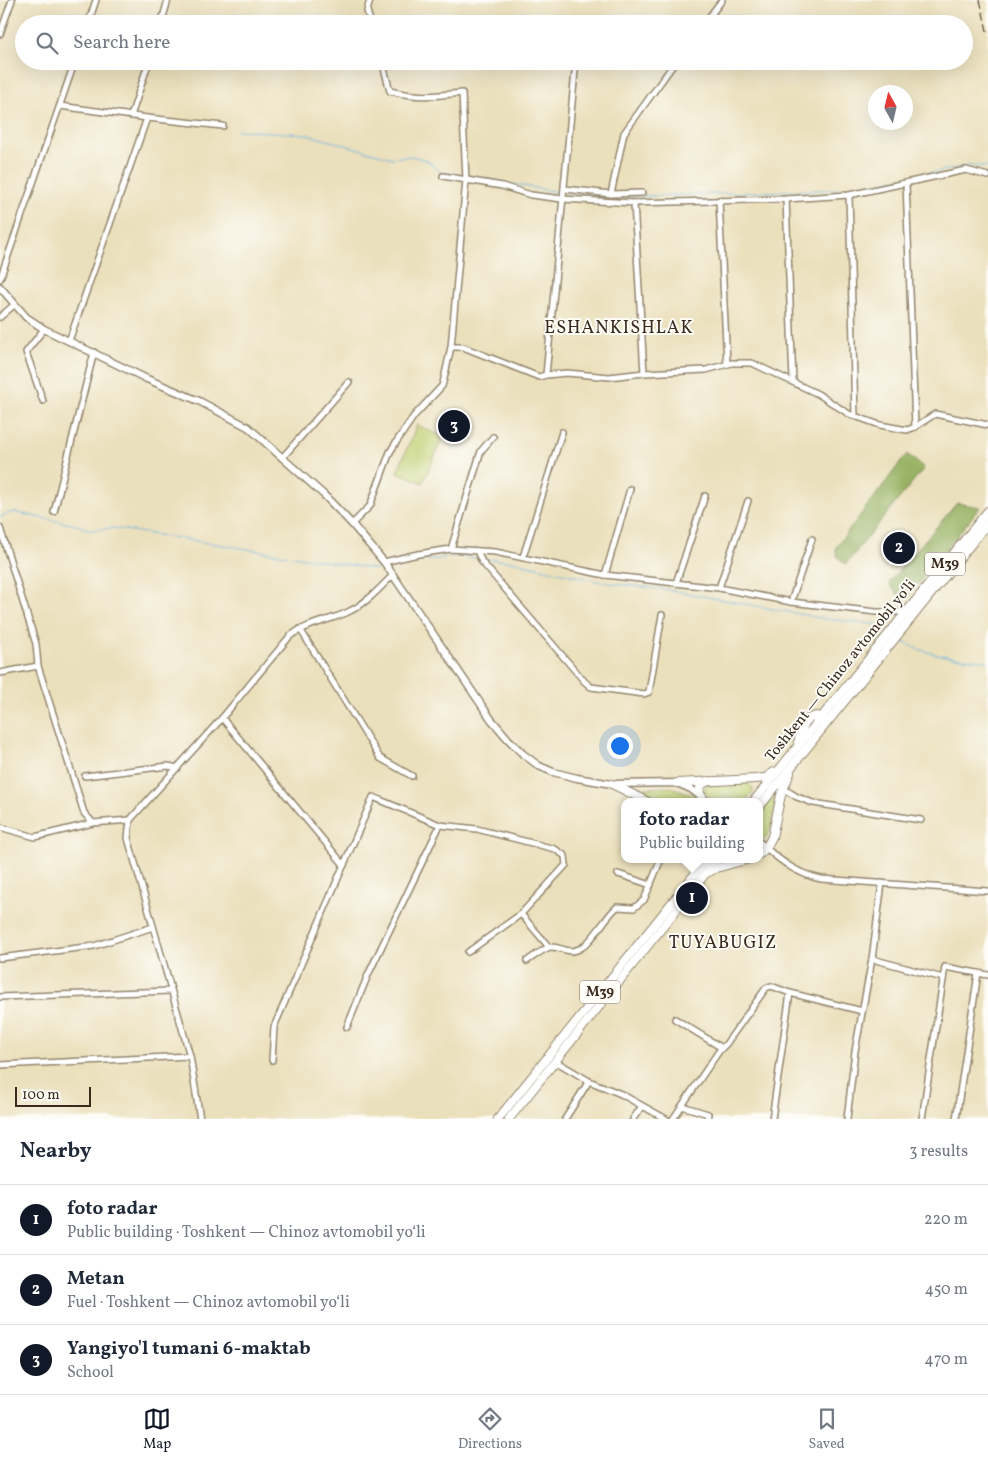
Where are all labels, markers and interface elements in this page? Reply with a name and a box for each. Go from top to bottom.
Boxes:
search box [15,15,973,70]
icon: search [33,29,61,57]
text: Search here [73,30,170,56]
north arrow [868,85,913,130]
district label: ESHANKISHLAK [544,316,694,341]
pin: 3 [438,407,470,445]
pin: 2 [883,529,915,567]
road number: M39 [925,552,965,576]
street label: Toshkent — Chinoz avtomobil yoʻli [761,576,921,766]
your location [607,733,633,759]
popup [621,798,763,863]
text: foto radar [639,807,730,833]
text: Public building [639,833,745,855]
pin: 1 [676,879,708,917]
district label: TUYABUGIZ [669,931,777,956]
road number: M39 [580,980,620,1004]
scale bar [15,1084,91,1107]
text: 100 m [22,1086,60,1105]
text: Nearby [20,1137,91,1166]
text: 3 results [909,1141,968,1163]
text: foto radar [67,1196,157,1222]
text: 1 [33,1209,39,1231]
text: 220 m [924,1209,968,1231]
text: Public building · Toshkent — Chinoz avtomobil yoʻli [67,1222,426,1244]
text: Metan [67,1266,125,1292]
text: 2 [32,1279,40,1301]
text: 450 m [925,1279,968,1301]
text: Fuel · Toshkent — Chinoz avtomobil yoʻli [67,1292,350,1314]
text: Yangiyo'l tumani 6-maktab [67,1336,311,1362]
text: 3 [32,1349,40,1371]
text: 470 m [924,1349,968,1371]
text: School [67,1362,114,1384]
tab: Map [143,1405,171,1454]
tab: Directions [458,1405,522,1454]
tab: Saved [809,1405,845,1454]

